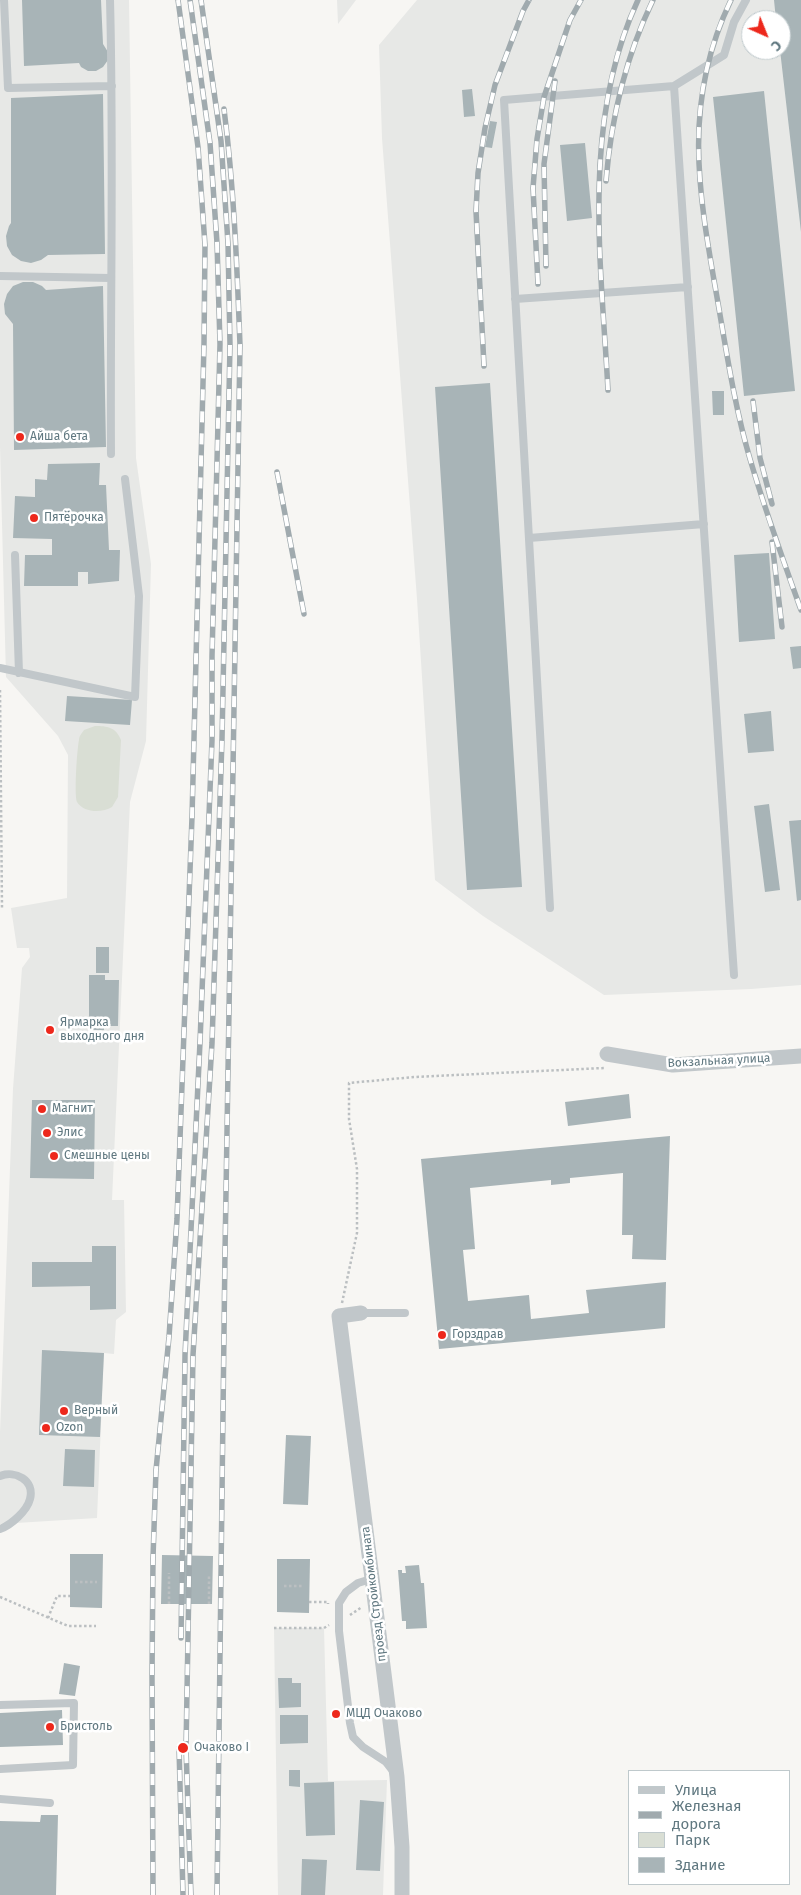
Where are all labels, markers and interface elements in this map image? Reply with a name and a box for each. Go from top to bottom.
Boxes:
north arrow [741,10,791,60]
text: С [767,37,785,54]
place label: Айша бета [30,430,88,444]
marker: Айша бета [14,431,26,443]
place label: Пятёрочка [44,511,104,525]
marker: Пятёрочка [28,512,40,524]
place label: Ярмарка выходного дня [60,1016,144,1044]
marker: Ярмарка выходного дня [44,1024,56,1036]
street label: Вокзальная улица [667,1051,771,1071]
place label: Магнит [52,1102,93,1116]
marker: Магнит [36,1103,48,1115]
place label: Элис [57,1126,83,1140]
marker: Элис [41,1127,53,1139]
place label: Смешные цены [64,1149,150,1163]
marker: Смешные цены [48,1150,60,1162]
place label: Горздрав [452,1328,504,1342]
marker: Горздрав [436,1329,448,1341]
place label: Верный [74,1404,118,1418]
marker: Верный [58,1405,70,1417]
place label: Ozon [56,1421,83,1435]
marker: Ozon [40,1422,52,1434]
street label: проезд Стройкомбината [359,1525,389,1663]
place label: МЦД Очаково [346,1707,422,1721]
marker: МЦД Очаково [330,1708,342,1720]
place label: Бристоль [60,1720,112,1734]
marker: Бристоль [44,1721,56,1733]
marker: Очаково I [176,1741,190,1755]
place label: Очаково I [194,1741,249,1755]
legend [628,1770,791,1885]
text: Улица [675,1781,717,1799]
text: Железная дорога [672,1797,741,1833]
text: Парк [675,1831,710,1849]
text: Здание [675,1856,725,1874]

